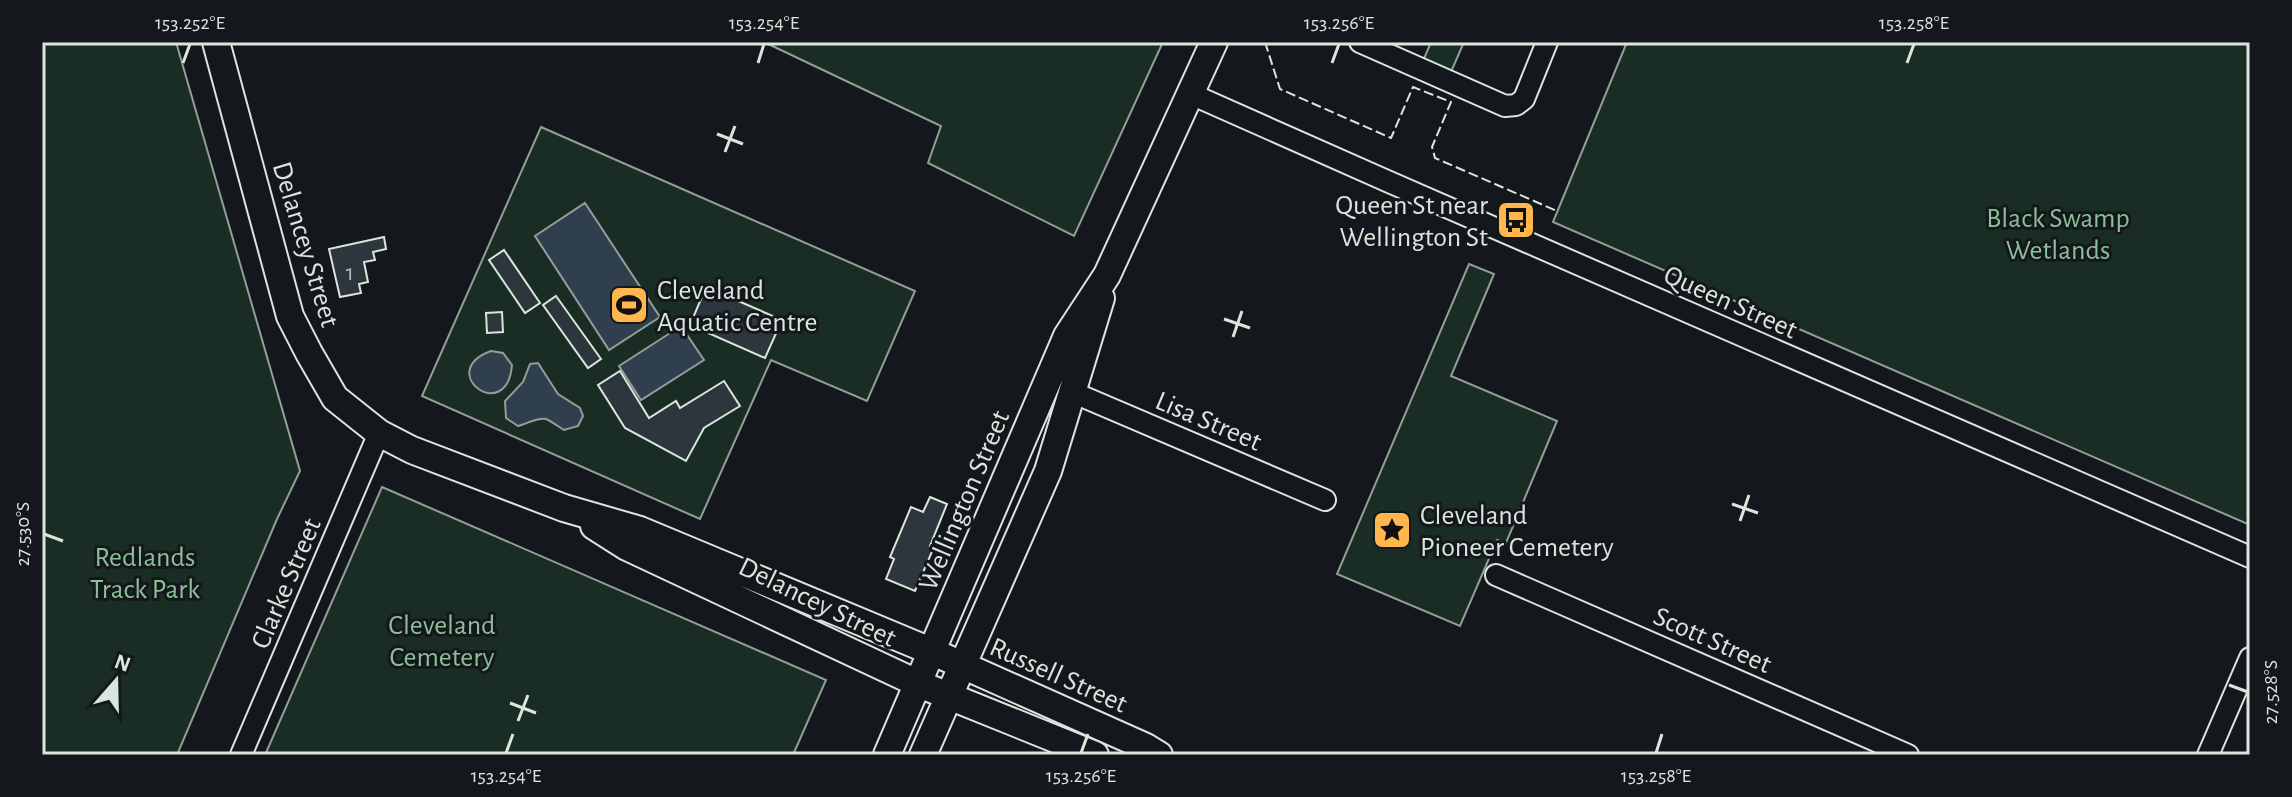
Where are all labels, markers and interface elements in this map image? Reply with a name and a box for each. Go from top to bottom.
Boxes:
text: 153.252°E [155,13,225,33]
text: 153.254°E [729,13,800,33]
text: 153.256°E [1304,13,1375,33]
text: 153.258°E [1879,13,1950,33]
street label: Delancey Street [267,159,344,331]
place label: Queen St near Wellington St [1335,192,1488,252]
bus stop icon: Queen St near Wellington St [1495,199,1537,241]
park label: Black Swamp Wetlands [1986,205,2130,265]
house number: 1 [346,261,354,285]
street label: Queen Street [1659,261,1801,345]
place label: Cleveland Aquatic Centre [657,277,818,337]
sports icon: Cleveland Aquatic Centre [608,284,650,326]
street label: Lisa Street [1151,387,1265,457]
street label: Wellington Street [914,407,1015,595]
text: 27.530°S [13,502,33,566]
place label: Cleveland Pioneer Cemetery [1420,502,1614,562]
place icon: Cleveland Pioneer Cemetery [1371,509,1413,551]
street label: Clarke Street [247,514,327,653]
park label: Redlands Track Park [90,544,200,604]
street label: Delancey Street [734,553,900,653]
street label: Scott Street [1649,602,1775,679]
park label: Cleveland Cemetery [388,612,496,672]
street label: Russell Street [985,633,1131,719]
north arrow [76,641,156,721]
text: N [112,650,133,676]
text: 27.528°S [2261,660,2281,724]
text: 153.254°E [471,766,542,786]
text: 153.256°E [1046,766,1117,786]
text: 153.258°E [1621,766,1692,786]

